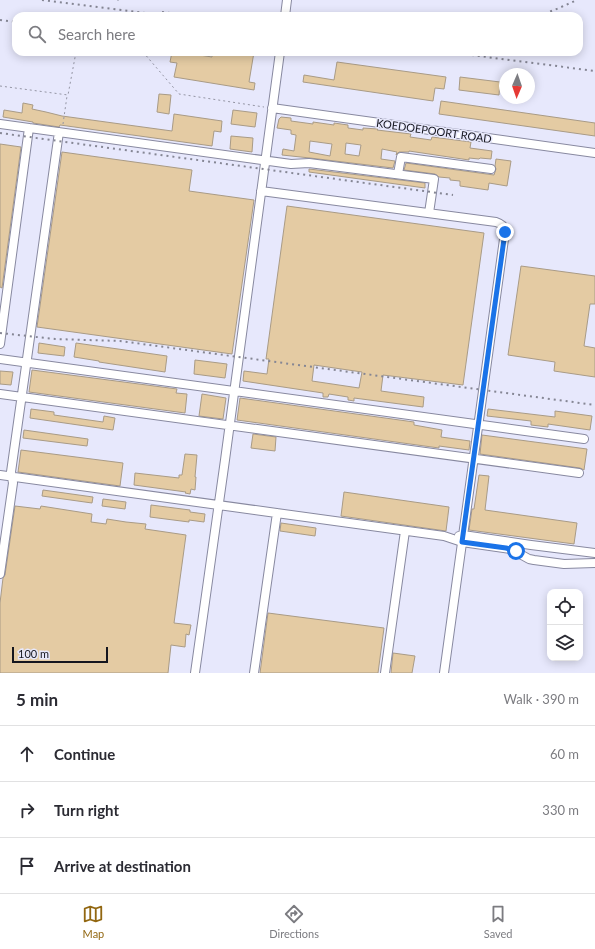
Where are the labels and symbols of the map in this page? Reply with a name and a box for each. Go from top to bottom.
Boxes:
north arrow [499,68,535,104]
street label: KOEDOEPOORT ROAD [375,116,493,145]
route end [496,223,514,241]
route start [507,542,525,560]
scale bar [12,645,108,664]

